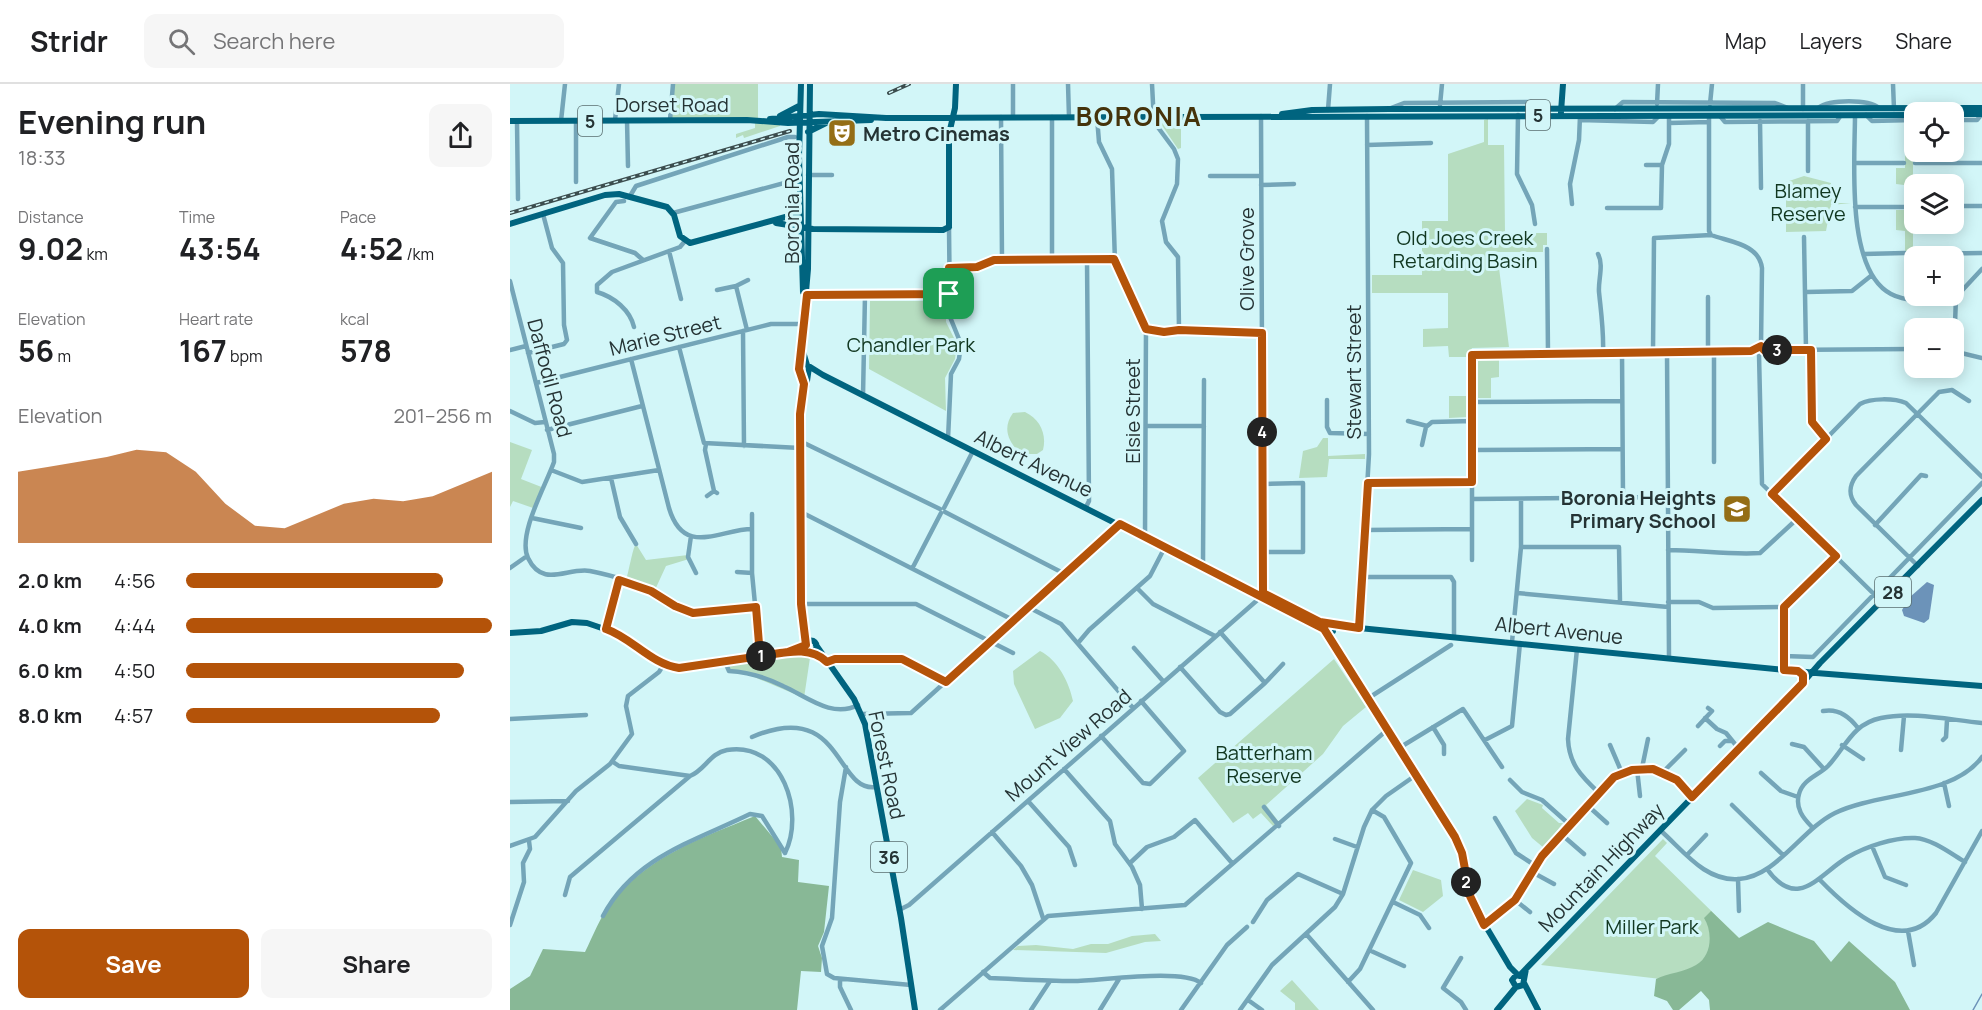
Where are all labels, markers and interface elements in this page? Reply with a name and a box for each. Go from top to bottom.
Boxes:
search box [144,14,564,68]
text: Stridr [30,22,108,60]
icon: search [165,25,198,58]
text: Search here [213,26,335,56]
text: Map [1725,27,1766,55]
text: Layers [1799,27,1862,55]
text: Share [1895,27,1952,55]
street label: Dorset Road [615,91,729,118]
district label: BORONIA [1076,98,1202,134]
text: Evening run [18,99,206,144]
road number: 5 [1526,100,1550,130]
map controls [1904,102,1964,378]
button: locate [1904,102,1964,162]
button: share [429,104,492,167]
road number: 5 [578,106,602,136]
theatre icon: Metro Cinemas [826,117,858,149]
place label: Metro Cinemas [863,120,1010,147]
street label: Boronia Road [778,142,805,264]
text: 18:33 [18,144,66,171]
button: layers [1904,174,1964,234]
park label: Blamey Reserve [1770,177,1846,227]
text: Distance [18,206,84,228]
text: Time [179,206,215,228]
text: Pace [340,206,376,228]
street label: Olive Grove [1233,207,1260,311]
park label: Old Joes Creek Retarding Basin [1392,224,1538,274]
text: 9.02 [18,228,83,269]
text: 43:54 [179,228,261,269]
text: 4:52 [340,228,403,269]
text: km [83,243,108,265]
text: /km [403,243,434,265]
button: + [1904,246,1964,306]
pin [923,268,974,319]
icon: arrive [932,277,965,310]
street label: Stewart Street [1340,304,1367,440]
text: Elevation [18,308,86,330]
text: Heart rate [179,308,253,330]
text: kcal [340,308,369,330]
street label: Marie Street [606,308,724,362]
street label: Daffodil Road [521,316,579,440]
button: − [1904,318,1964,378]
text: 56 [18,330,54,371]
text: 167 [179,330,227,371]
text: 578 [340,330,392,371]
park label: Chandler Park [847,331,976,358]
pin: 3 [1762,335,1792,365]
text: 3 [1772,339,1782,361]
text: m [54,345,71,367]
text: bpm [227,345,263,367]
street label: Elsie Street [1119,358,1146,464]
text: Elevation [18,402,102,429]
text: 201–256 m [393,402,492,429]
pin: 4 [1247,417,1277,447]
text: 4 [1257,421,1267,443]
street label: Albert Avenue [970,423,1098,503]
place label: Boronia Heights Primary School [1561,484,1716,534]
school or university icon: Boronia Heights Primary School [1721,493,1753,525]
text: 2.0 km [18,567,82,594]
text: 4:56 [114,567,156,594]
road number: 28 [1875,577,1911,607]
street label: Albert Avenue [1494,610,1624,650]
text: 4.0 km [18,612,82,639]
text: 4:44 [114,612,156,639]
pin: 1 [746,641,776,671]
text: 1 [757,645,765,667]
text: 6.0 km [18,657,82,684]
text: 4:50 [114,657,156,684]
street label: Mount View Road [999,683,1137,807]
text: 8.0 km [18,702,82,729]
text: 4:57 [114,702,153,729]
street label: Forest Road [862,708,912,822]
park label: Batterham Reserve [1215,739,1313,789]
street label: Mountain Highway [1532,796,1670,938]
road number: 36 [871,842,907,872]
pin: 2 [1451,867,1481,897]
text: 2 [1461,871,1471,893]
park label: Miller Park [1605,913,1700,940]
button: Save [18,929,249,998]
button: Share [261,929,492,998]

